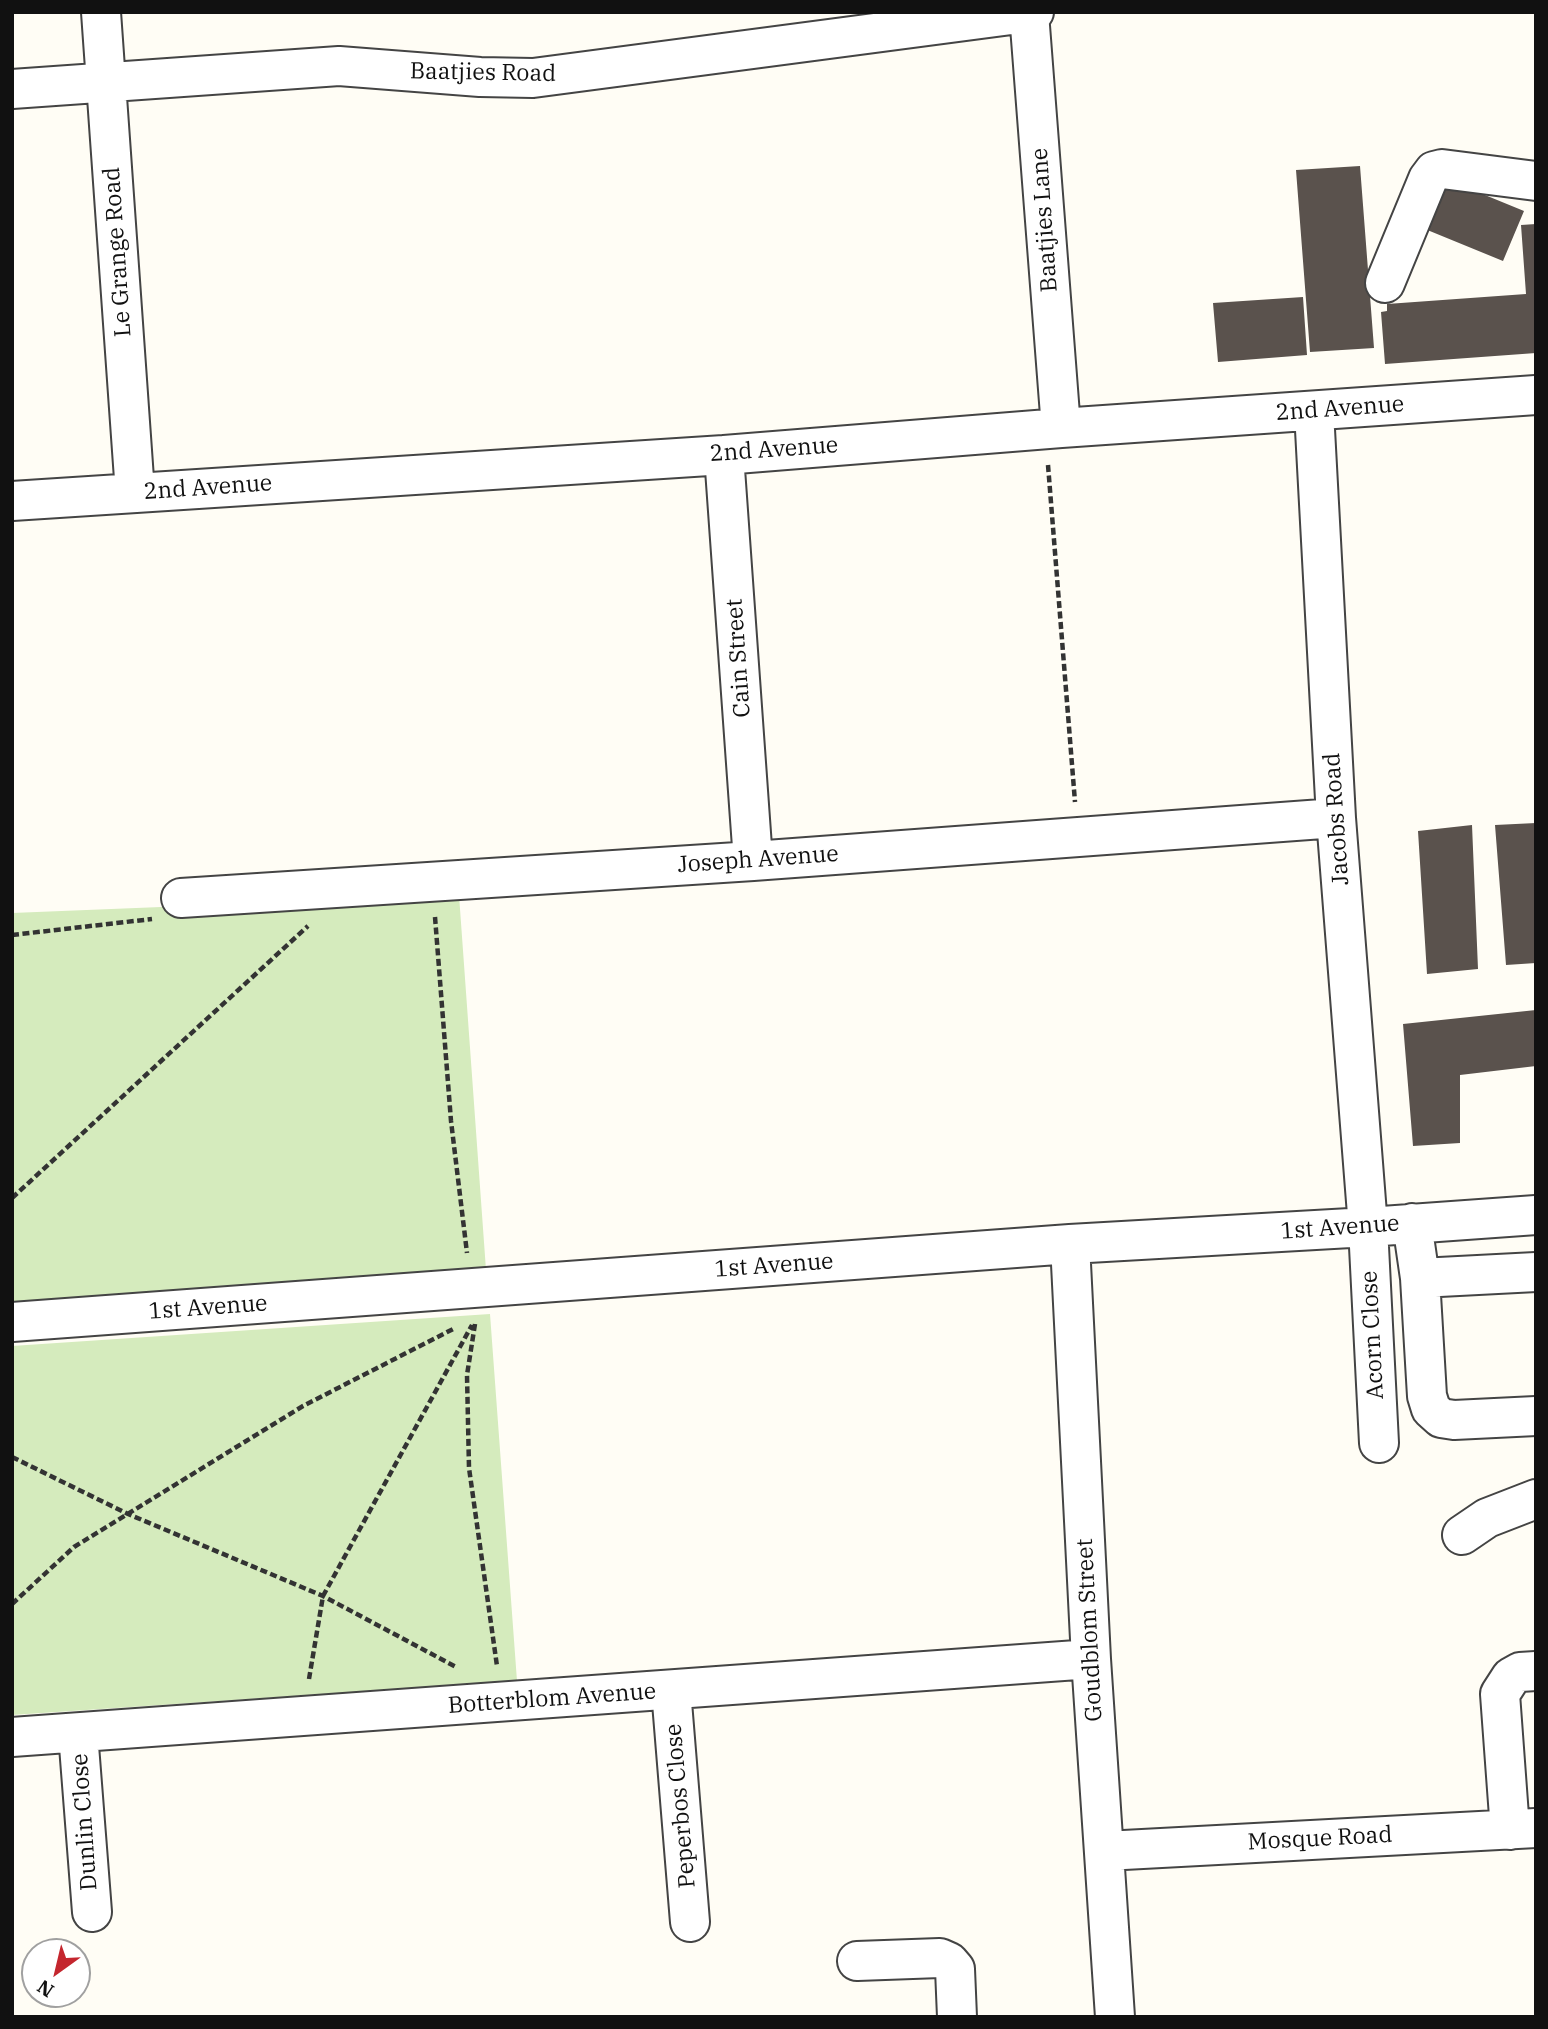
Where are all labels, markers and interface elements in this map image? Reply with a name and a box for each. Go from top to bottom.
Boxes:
street label: Baatjies Road [410,58,556,88]
street label: Baatjies Lane [1026,147,1064,293]
street label: Le Grange Road [98,166,138,338]
street label: 2nd Avenue [1275,391,1405,427]
street label: 2nd Avenue [709,432,839,468]
street label: 2nd Avenue [143,470,273,506]
street label: Cain Street [721,598,757,718]
street label: Jacobs Road [1319,752,1355,886]
street label: Joseph Avenue [677,841,839,879]
street label: 1st Avenue [1280,1210,1400,1246]
street label: 1st Avenue [714,1248,834,1284]
street label: Acorn Close [1356,1270,1390,1400]
street label: 1st Avenue [148,1290,268,1326]
street label: Goudblom Street [1071,1538,1109,1722]
street label: Botterblom Avenue [447,1678,657,1720]
street label: Peperbos Close [660,1723,702,1889]
street label: Dunlin Close [66,1752,104,1892]
street label: Mosque Road [1247,1821,1393,1857]
north arrow [21,1938,91,2008]
text: N [32,1975,58,2003]

